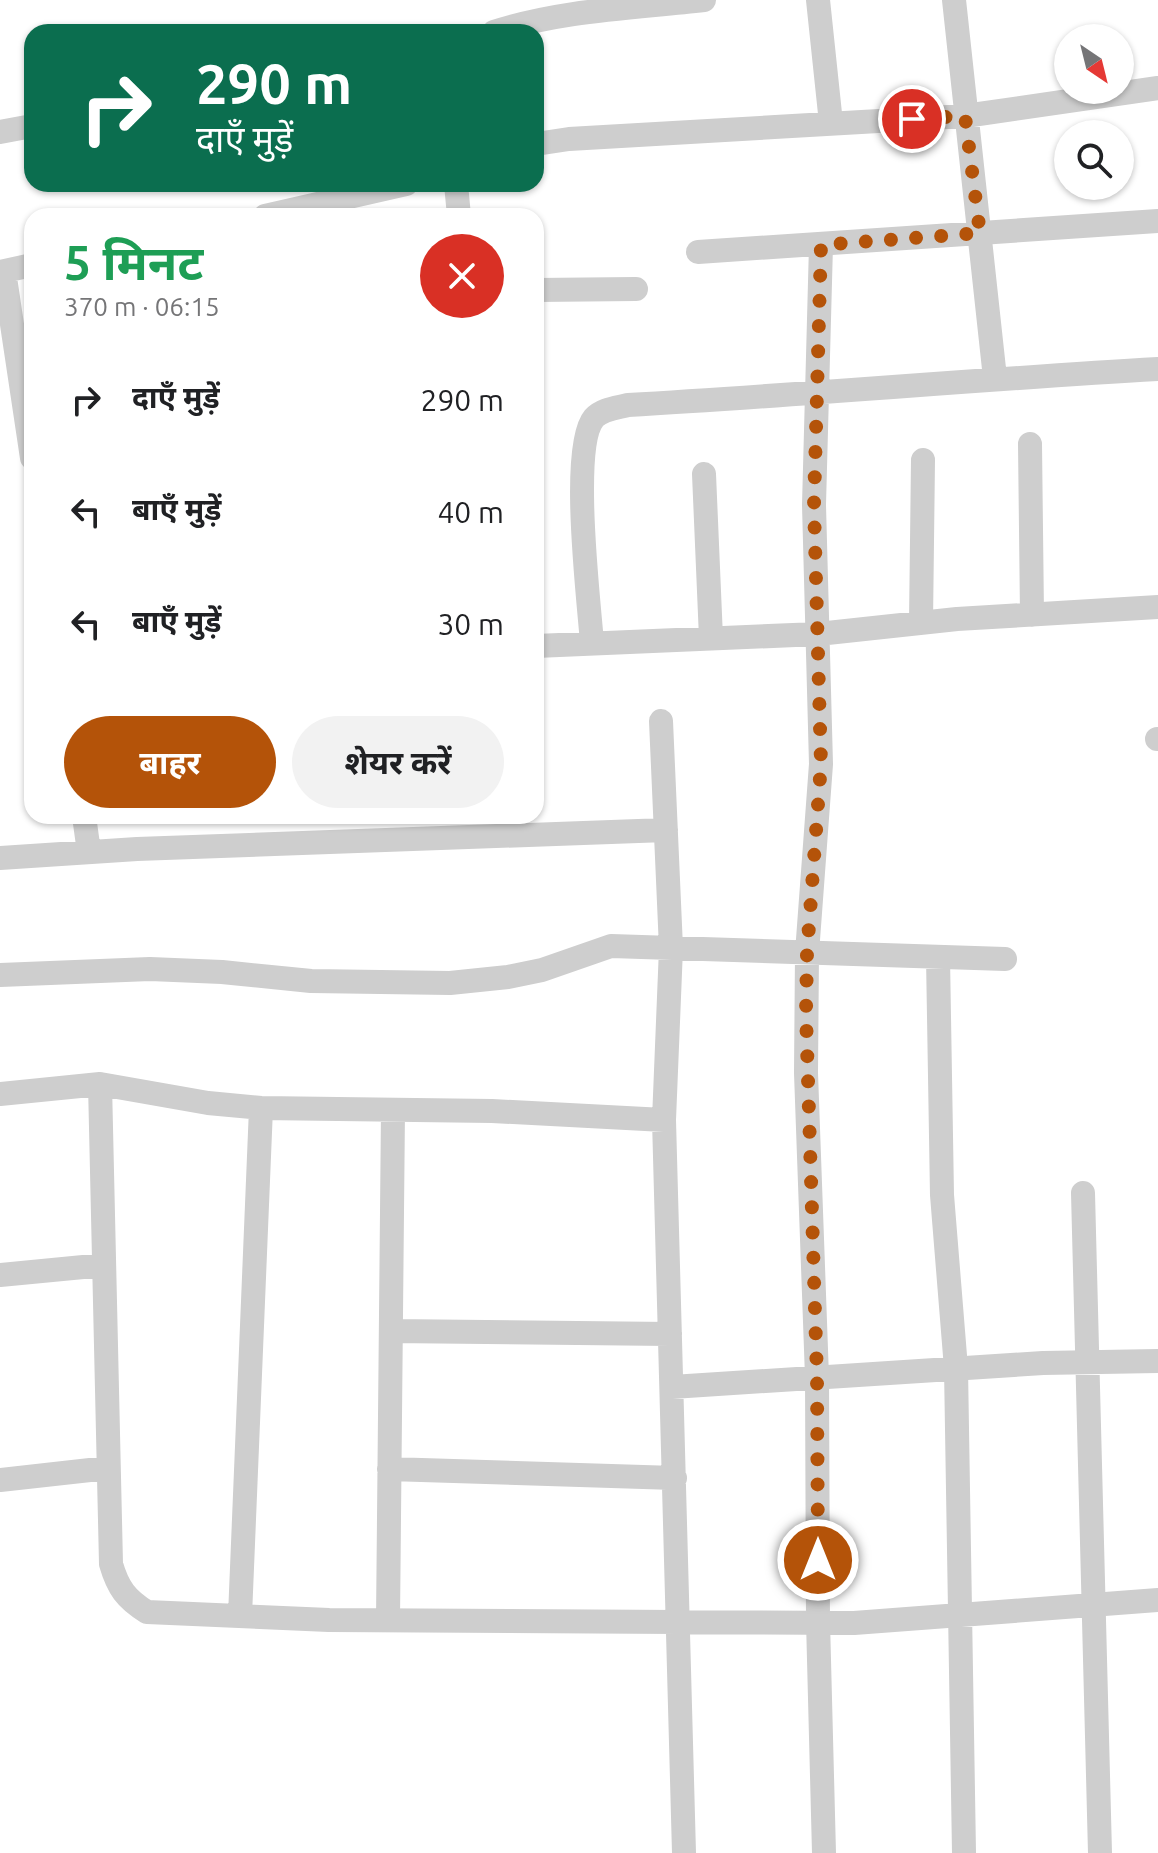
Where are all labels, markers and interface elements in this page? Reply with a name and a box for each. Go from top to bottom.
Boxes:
north arrow [1054,24,1134,104]
map controls [1054,24,1134,200]
text: 290 m [196,52,352,115]
icon: right [64,56,168,160]
pin [878,85,946,153]
icon: arrive [890,97,934,141]
text: दाएँ मुड़ें [196,118,293,159]
button: search [1054,120,1134,200]
button: close [420,234,504,318]
text: 5 मिनट [64,235,203,289]
text: 370 m · 06:15 [64,292,220,321]
icon: right [64,378,108,422]
text: दाएँ मुड़ें [132,380,220,414]
text: 290 m [420,383,504,417]
icon: left [64,490,108,534]
text: बाएँ मुड़ें [132,492,221,526]
text: 40 m [437,495,504,529]
icon: left [64,602,108,646]
text: बाएँ मुड़ें [132,604,221,638]
text: 30 m [437,607,504,641]
button: बाहर [64,716,276,808]
button: शेयर करें [292,716,504,808]
position arrow [776,1518,860,1602]

